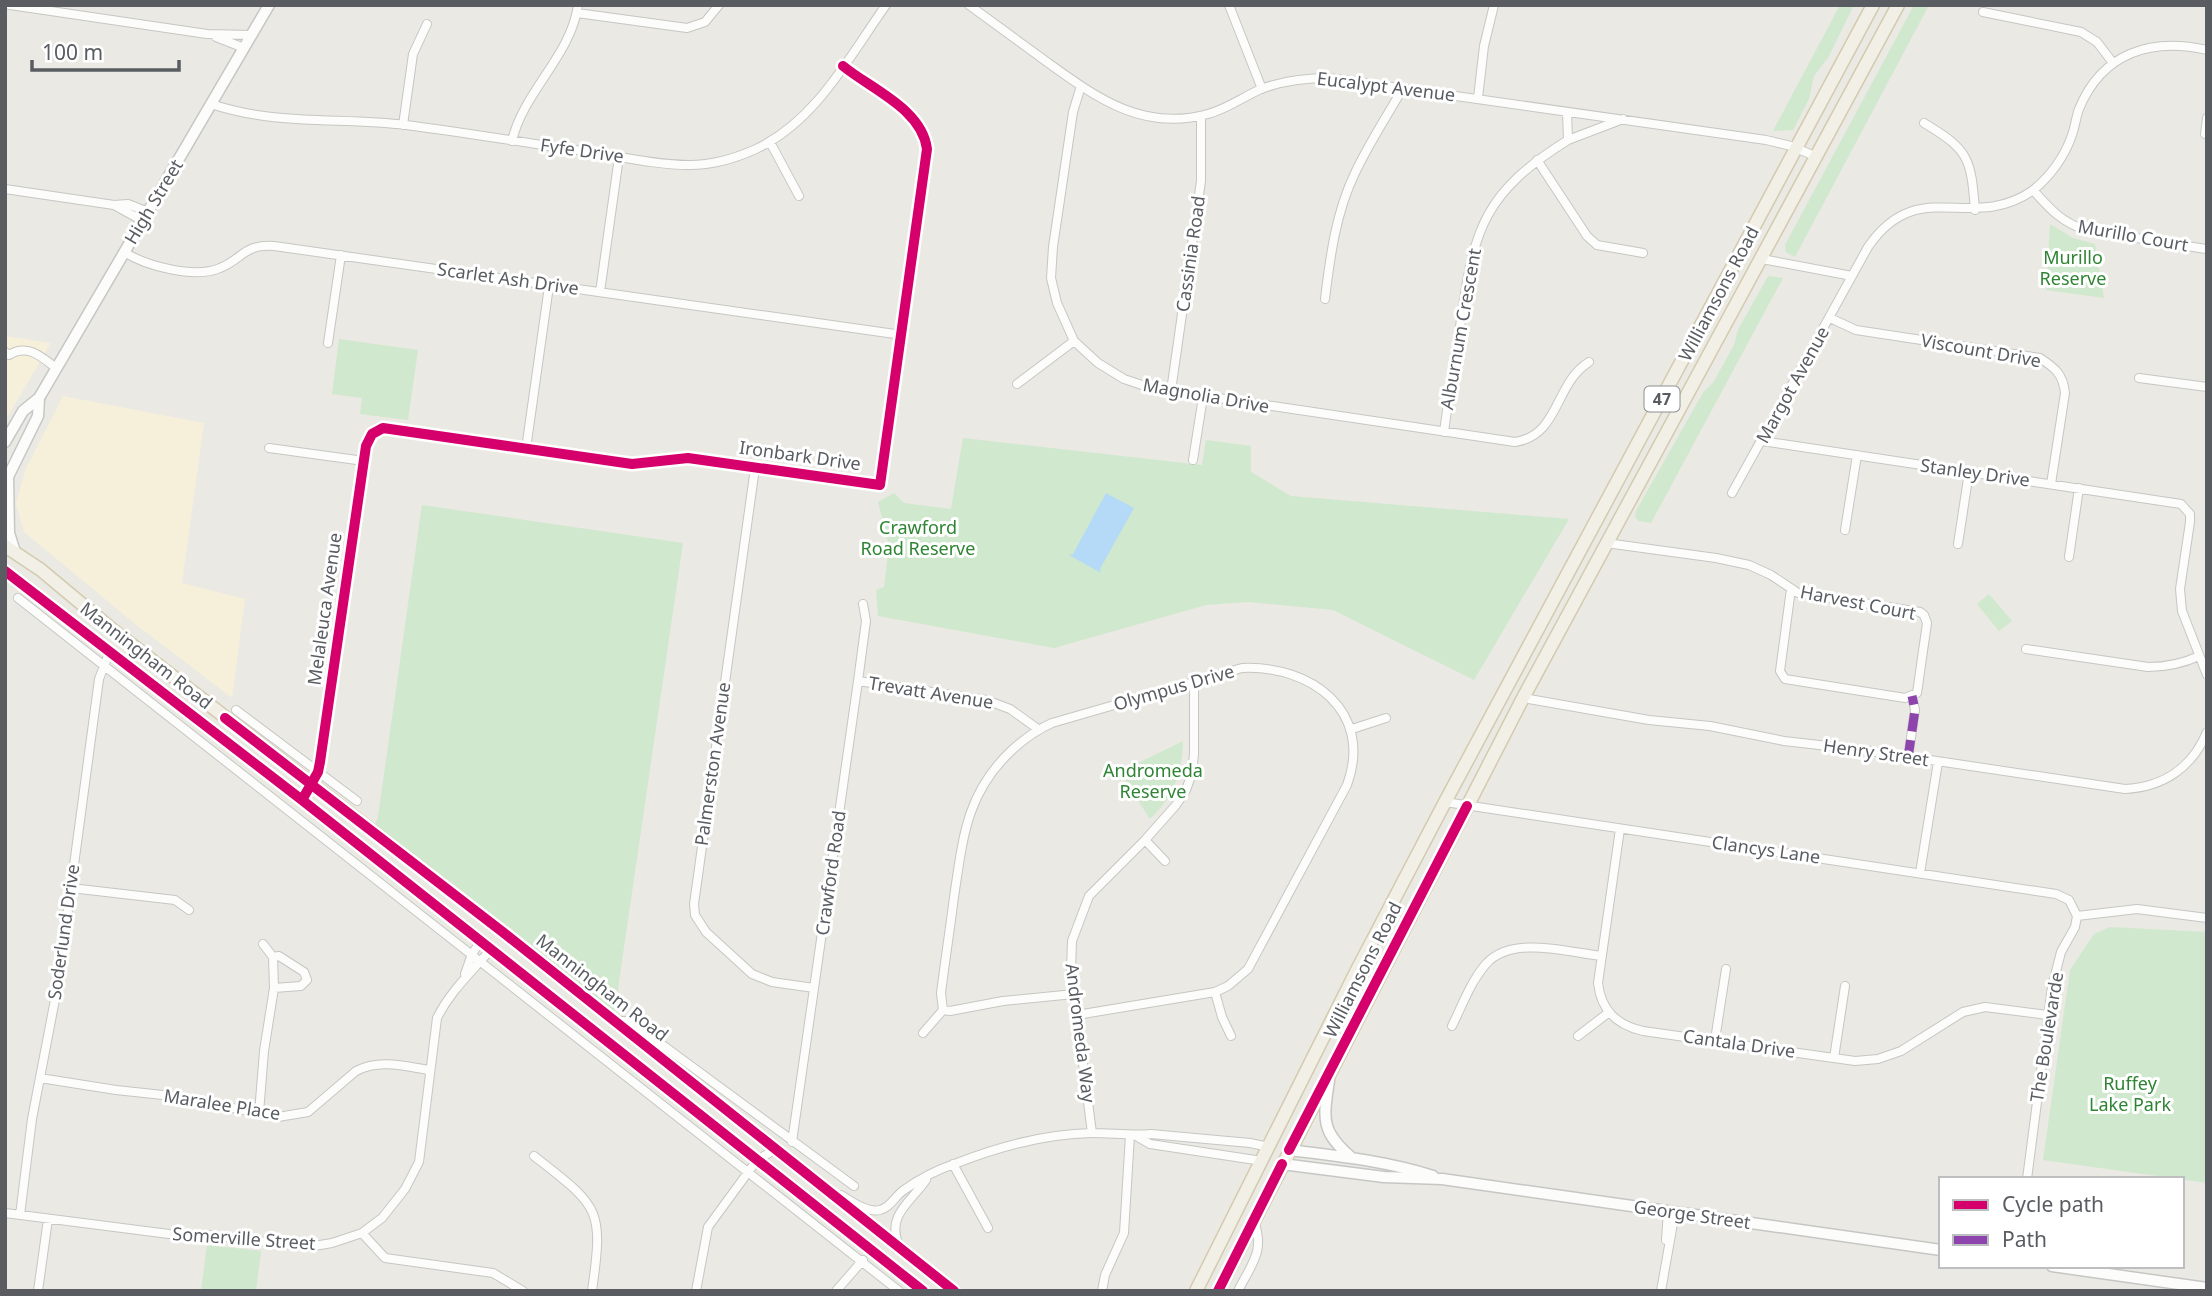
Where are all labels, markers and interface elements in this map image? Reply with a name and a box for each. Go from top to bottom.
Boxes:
scale bar [32,28,178,72]
text: 100 m [42,38,103,66]
street label: Eucalypt Avenue [1316,66,1457,106]
street label: Fyfe Drive [539,132,625,168]
street label: High Street [118,154,188,248]
street label: Cassinia Road [1170,194,1210,314]
street label: Murillo Court [2076,213,2191,257]
street label: Williamsons Road [1672,222,1764,365]
park label: Murillo Reserve [2040,245,2106,290]
street label: Alburnum Crescent [1434,246,1486,411]
street label: Scarlet Ash Drive [436,256,580,300]
street label: Margot Avenue [1750,322,1834,447]
street label: Viscount Drive [1919,328,2043,372]
street label: Magnolia Drive [1141,372,1271,418]
road number: 47 [1644,386,1680,412]
street label: Ironbark Drive [738,435,863,475]
street label: Stanley Drive [1919,452,2031,492]
park label: Crawford Road Reserve [861,515,975,560]
street label: Melaleuca Avenue [301,531,347,687]
street label: Harvest Court [1798,579,1919,625]
street label: Manningham Road [76,596,218,714]
street label: Olympus Drive [1110,658,1237,716]
street label: Trevatt Avenue [867,670,995,714]
street label: Palmerston Avenue [689,680,735,847]
street label: Henry Street [1822,733,1931,771]
park label: Andromeda Reserve [1103,758,1203,803]
street label: Crawford Road [809,809,851,937]
street label: Clancys Lane [1710,830,1822,868]
street label: Soderlund Drive [42,863,84,1001]
street label: Williamsons Road [1317,898,1407,1042]
street label: Manningham Road [532,928,674,1046]
street label: Andromeda Way [1061,962,1102,1105]
street label: The Boulevarde [2024,970,2068,1104]
street label: Cantala Drive [1681,1023,1797,1063]
park label: Ruffey Lake Park [2089,1071,2171,1116]
street label: Maralee Place [162,1083,282,1125]
legend [1939,1177,2184,1268]
text: Cycle path [2002,1190,2104,1218]
street label: George Street [1632,1194,1753,1234]
street label: Somerville Street [172,1221,317,1255]
text: Path [2002,1225,2047,1253]

